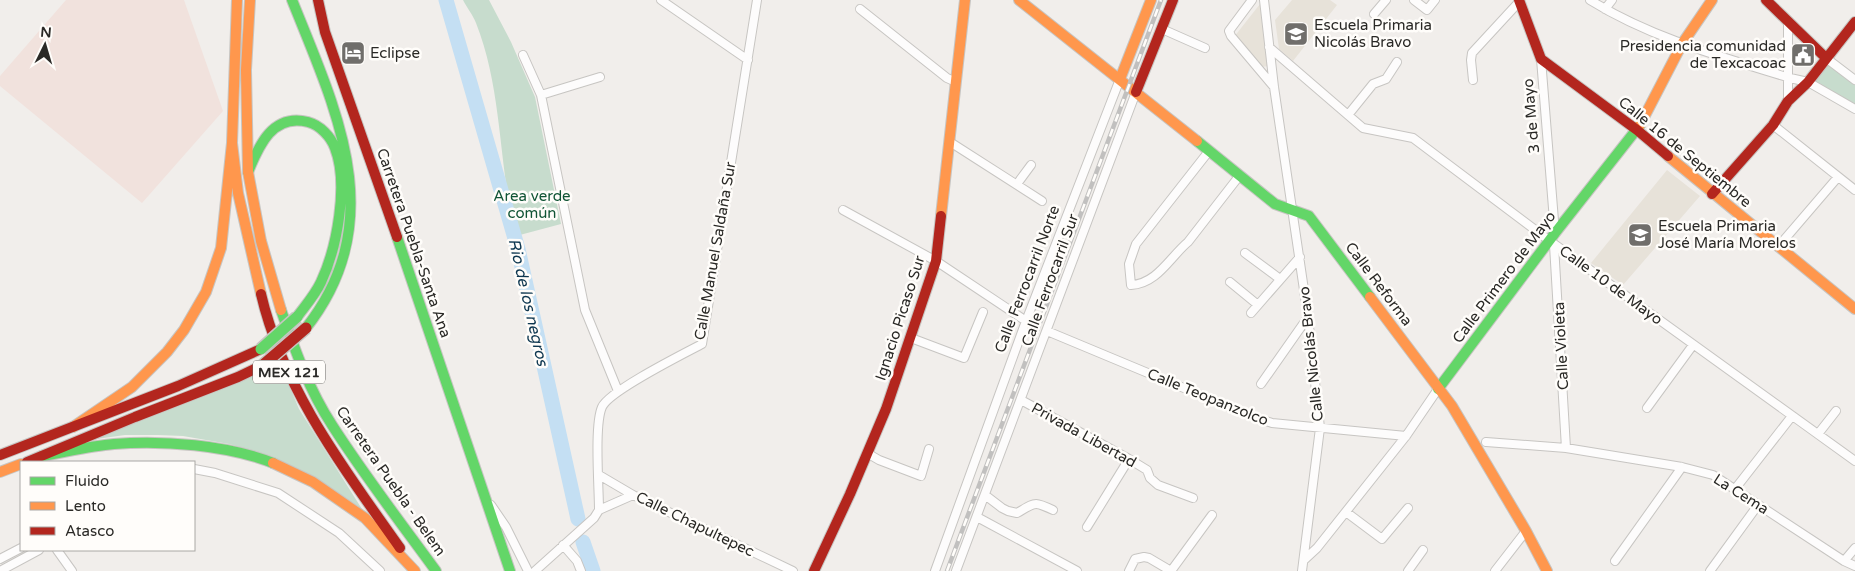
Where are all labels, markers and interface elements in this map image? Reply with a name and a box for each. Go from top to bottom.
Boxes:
place label: Escuela Primaria Nicolás Bravo [1314,16,1432,51]
north arrow [20,20,70,70]
school or university icon: Escuela Primaria Nicolás Bravo [1283,21,1309,47]
text: N [40,24,52,42]
place label: Presidencia comunidad de Texcacoac [1620,37,1786,72]
hotel icon: Eclipse [340,40,366,66]
public building icon: Presidencia comunidad de Texcacoac [1790,42,1816,68]
place label: Eclipse [370,44,420,62]
street label: 3 de Mayo [1519,78,1543,154]
street label: Calle 16 de Septiembre [1615,93,1755,211]
street label: Carretera Puebla-Santa Ana [373,146,455,340]
street label: Calle Manuel Saldaña Sur [690,160,740,342]
park label: Area verde común [493,187,571,222]
street label: Calle Ferrocarril Norte [991,203,1063,355]
street label: Calle Primero de Mayo [1448,207,1560,347]
street label: Calle Ferrocarril Sur [1018,211,1082,349]
place label: Escuela Primaria José María Morelos [1658,217,1796,252]
school or university icon: Escuela Primaria José María Morelos [1627,222,1653,248]
water label: Rio de los negros [504,236,553,369]
street label: Calle Reforma [1342,239,1416,329]
street label: Calle 10 de Mayo [1556,242,1666,328]
street label: Ignacio Picaso Sur [871,253,929,383]
street label: Calle Nicolás Bravo [1295,285,1327,423]
street label: Calle Violeta [1550,301,1572,391]
road number: MEX 121 [253,361,325,384]
street label: Calle Teopanzolco [1145,365,1271,429]
street label: Privada Libertad [1028,399,1140,471]
street label: Carretera Puebla - Belem [332,403,450,559]
legend [20,461,195,551]
street label: La Cema [1710,470,1772,518]
text: Fluido [65,472,109,490]
street label: Calle Chapultepec [633,488,757,560]
text: Lento [65,497,106,515]
text: Atasco [65,522,114,540]

